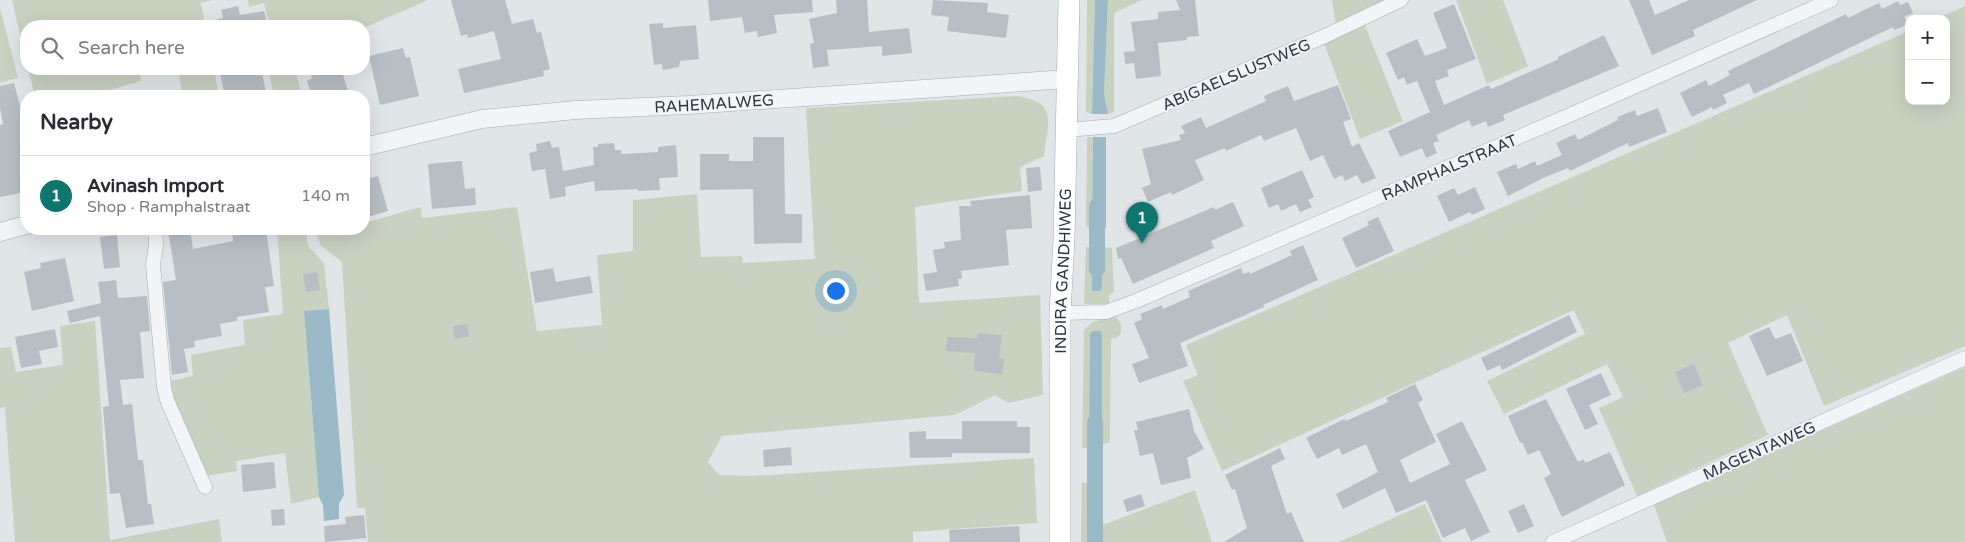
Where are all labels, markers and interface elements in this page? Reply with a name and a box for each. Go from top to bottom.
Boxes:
map controls [1905,15,1950,105]
button: + [1905,15,1950,60]
search box [20,20,370,75]
icon: search [38,34,66,62]
street label: ABIGAELSLUSTWEG [1159,35,1314,115]
text: Search here [78,37,185,59]
button: − [1905,60,1950,105]
street label: RAHEMALWEG [654,90,775,117]
text: Nearby [40,110,113,135]
street label: RAMPHALSTRAAT [1379,130,1520,206]
text: Avinash Import [87,175,224,197]
text: 1 [51,186,61,206]
text: 140 m [301,186,350,206]
street label: INDIRA GANDHIWEG [1051,188,1076,354]
text: Shop · Ramphalstraat [87,197,250,217]
pin: 1 [1126,202,1158,243]
your location [823,278,849,304]
street label: MAGENTAWEG [1700,417,1819,485]

